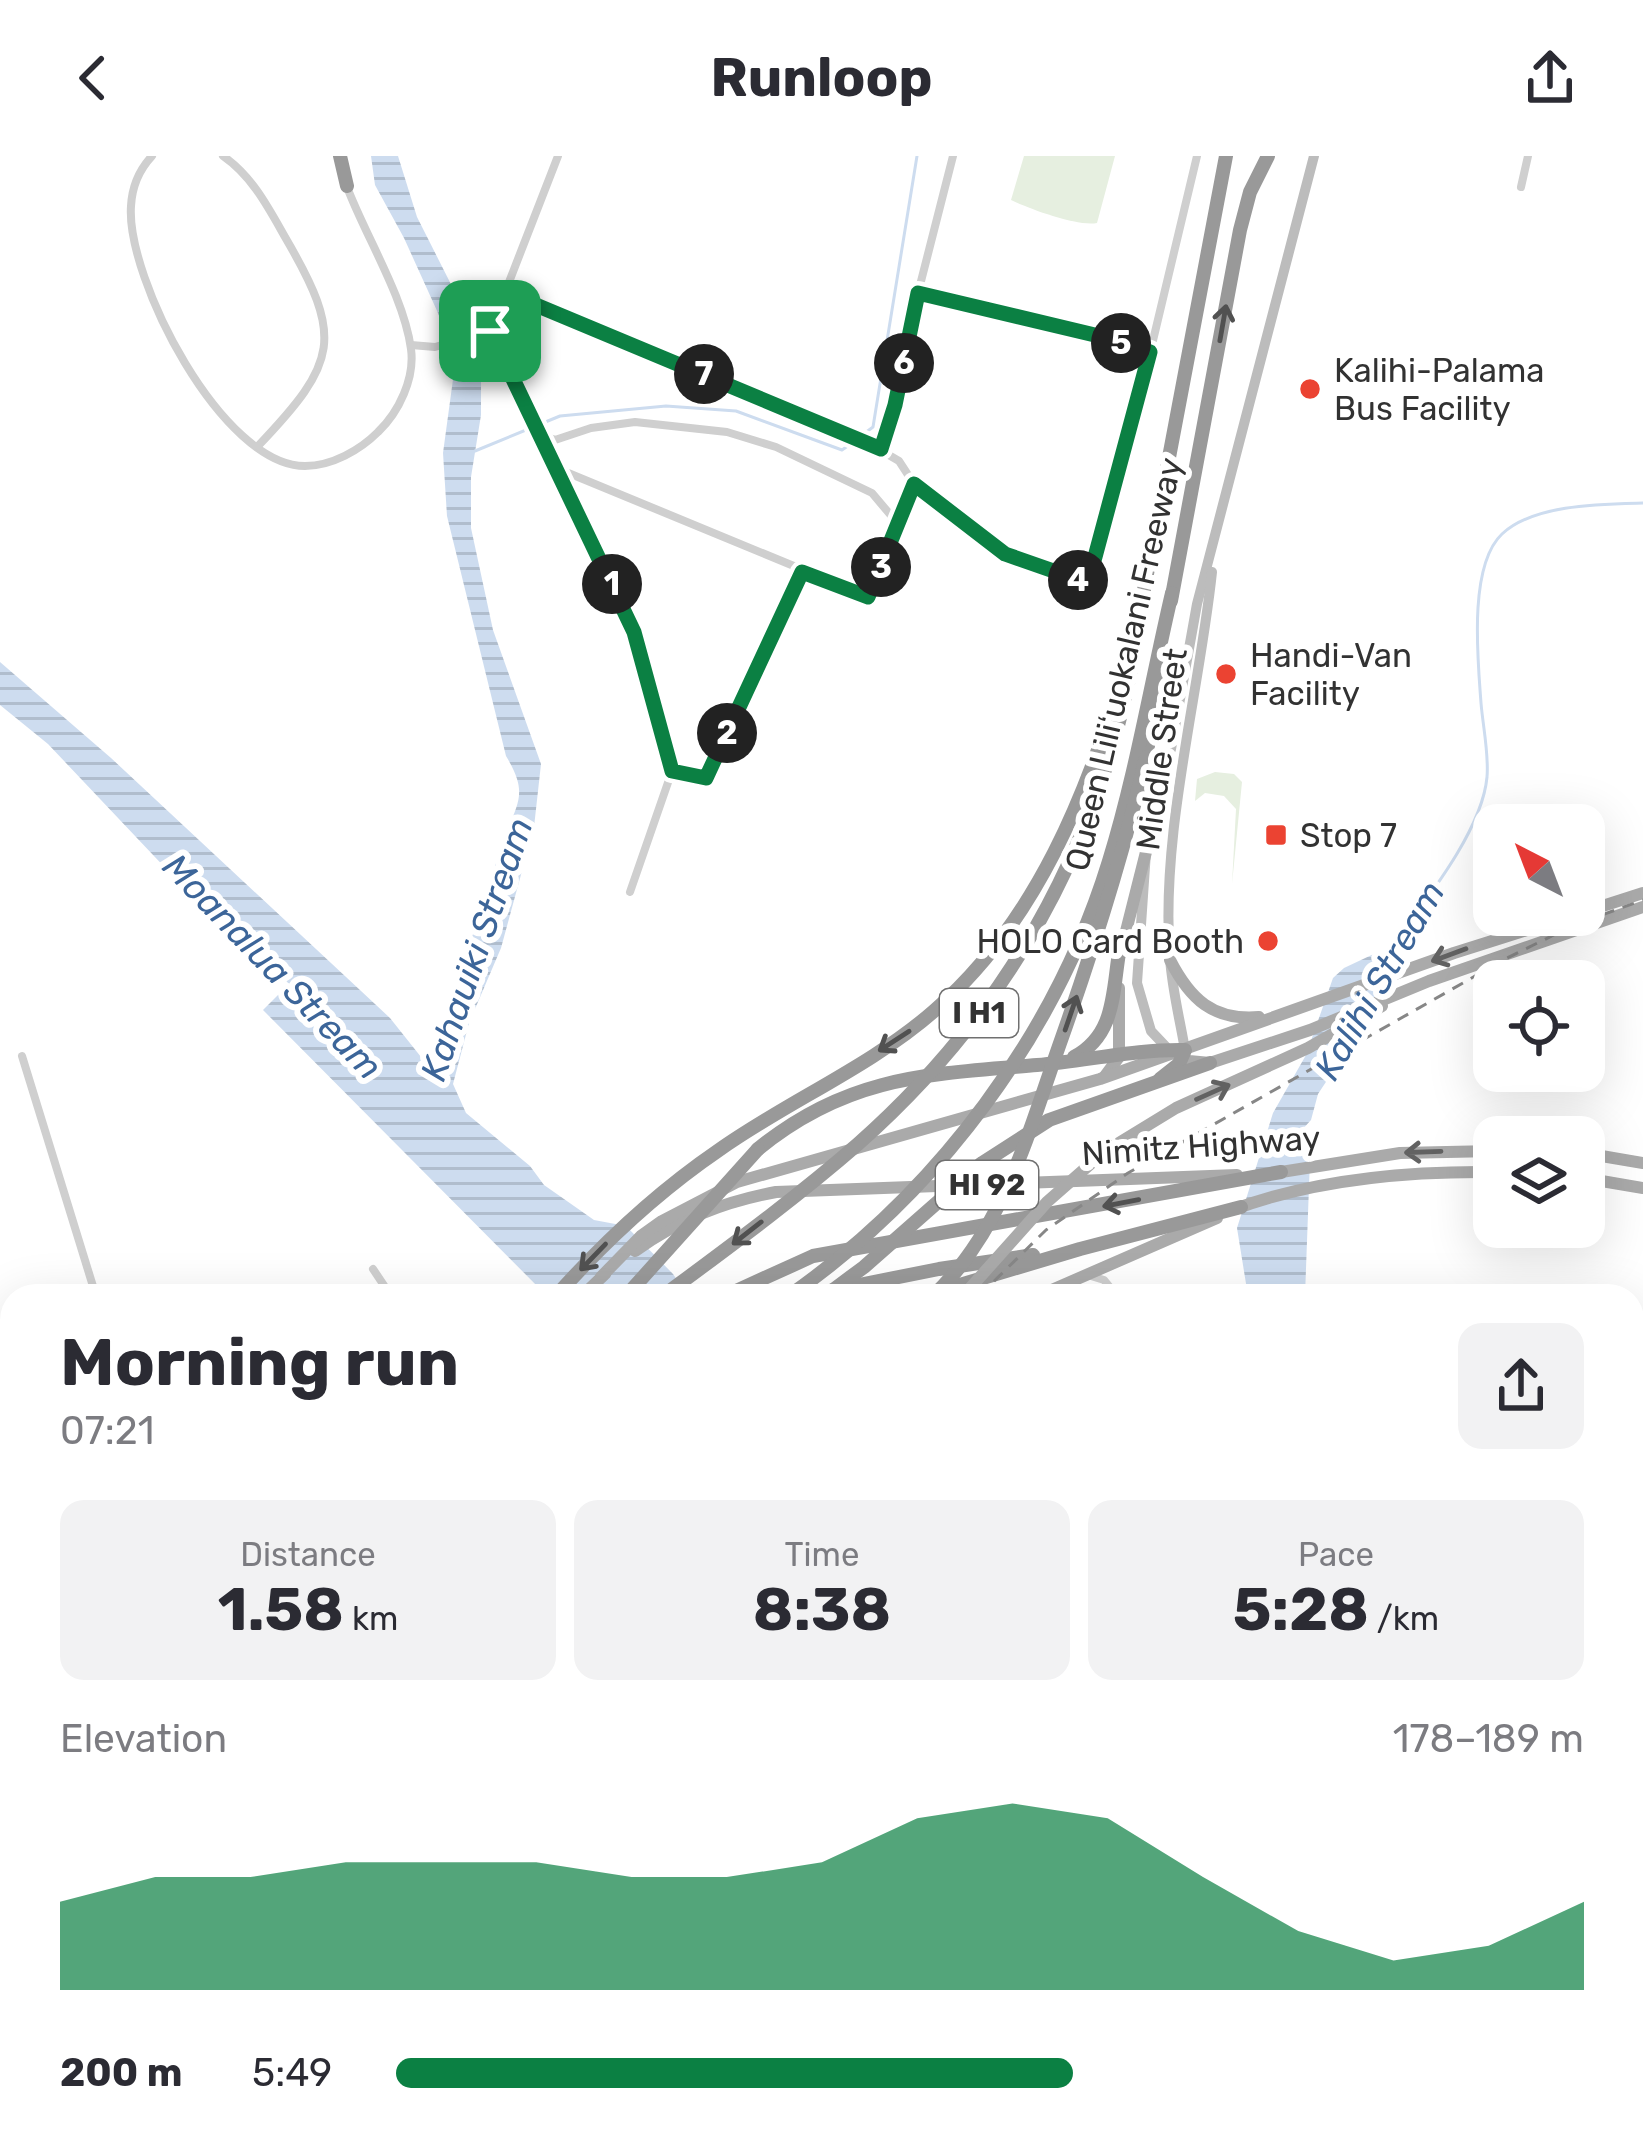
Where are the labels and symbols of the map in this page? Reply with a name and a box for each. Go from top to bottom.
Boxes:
pin [439,280,541,382]
one-way arrow [1213,304,1236,343]
pin: 5 [1091,313,1151,373]
pin: 6 [874,333,934,393]
pin: 7 [674,344,734,404]
place label: Kalihi-Palama Bus Facility [1334,351,1545,428]
marker: Kalihi-Palama Bus Facility [1297,376,1323,402]
street label: Queen Liliʻuokalani Freeway [1057,454,1190,874]
pin: 3 [851,537,911,597]
pin: 4 [1048,550,1108,610]
pin: 1 [582,554,642,614]
place label: Handi-Van Facility [1250,636,1412,713]
street label: Middle Street [1128,646,1195,853]
marker: Handi-Van Facility [1213,661,1239,687]
pin: 2 [697,703,757,763]
north arrow [1473,804,1605,936]
water label: Kahauiki Stream [411,812,542,1086]
place label: Stop 7 [1300,816,1397,855]
marker: Stop 7 [1263,822,1289,848]
water label: Moanalua Stream [154,845,391,1088]
water label: Kalihi Stream [1305,873,1454,1087]
place label: HOLO Card Booth [977,922,1244,961]
marker: HOLO Card Booth [1255,928,1281,954]
one-way arrow [1431,946,1468,967]
road number: I H1 [940,989,1018,1037]
one-way arrow [1061,995,1083,1033]
one-way arrow [877,1029,911,1053]
one-way arrow [1194,1079,1230,1101]
street label: Nimitz Highway [1080,1118,1322,1173]
one-way arrow [1404,1141,1443,1164]
road number: HI 92 [936,1161,1038,1209]
one-way arrow [1103,1192,1142,1215]
one-way arrow [731,1219,763,1245]
one-way arrow [579,1242,608,1271]

